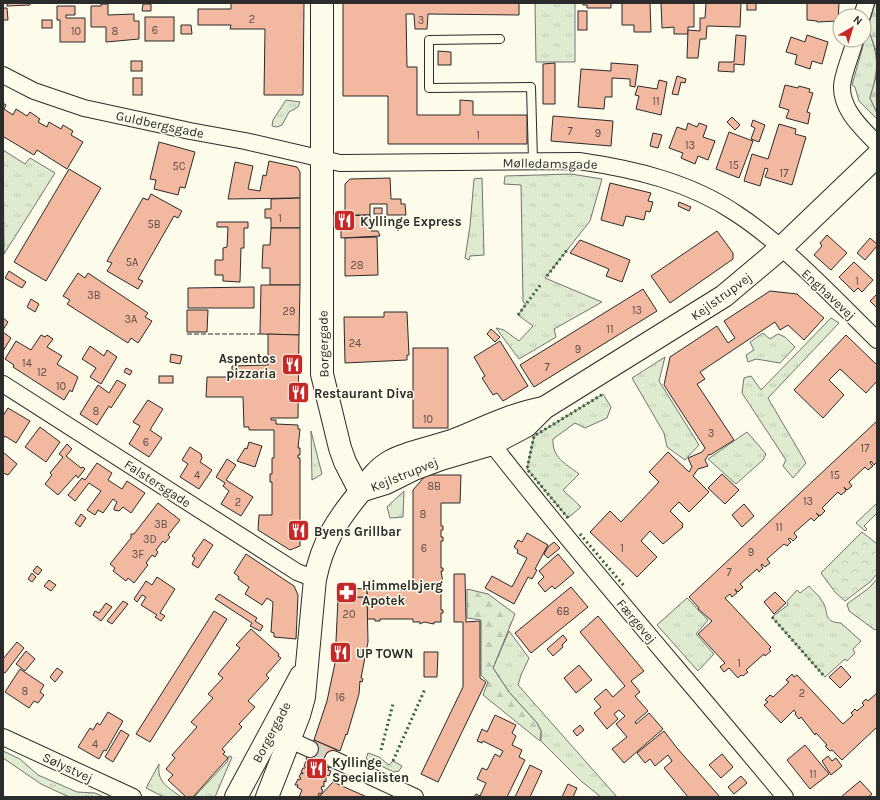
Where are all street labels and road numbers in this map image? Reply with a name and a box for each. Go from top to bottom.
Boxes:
street label: Guldbergsgade [115,108,206,141]
street label: Mølledamsgade [502,155,598,172]
street label: Enghavevej [799,266,859,323]
street label: Kejlstrupvej [688,269,755,323]
street label: Borgergade [315,310,332,378]
street label: Kejlstrupvej [368,454,440,495]
street label: Falstersgade [122,456,194,511]
street label: Færgevej [614,596,659,647]
street label: Borgergade [249,699,294,765]
street label: Sølystvej [40,749,95,786]

